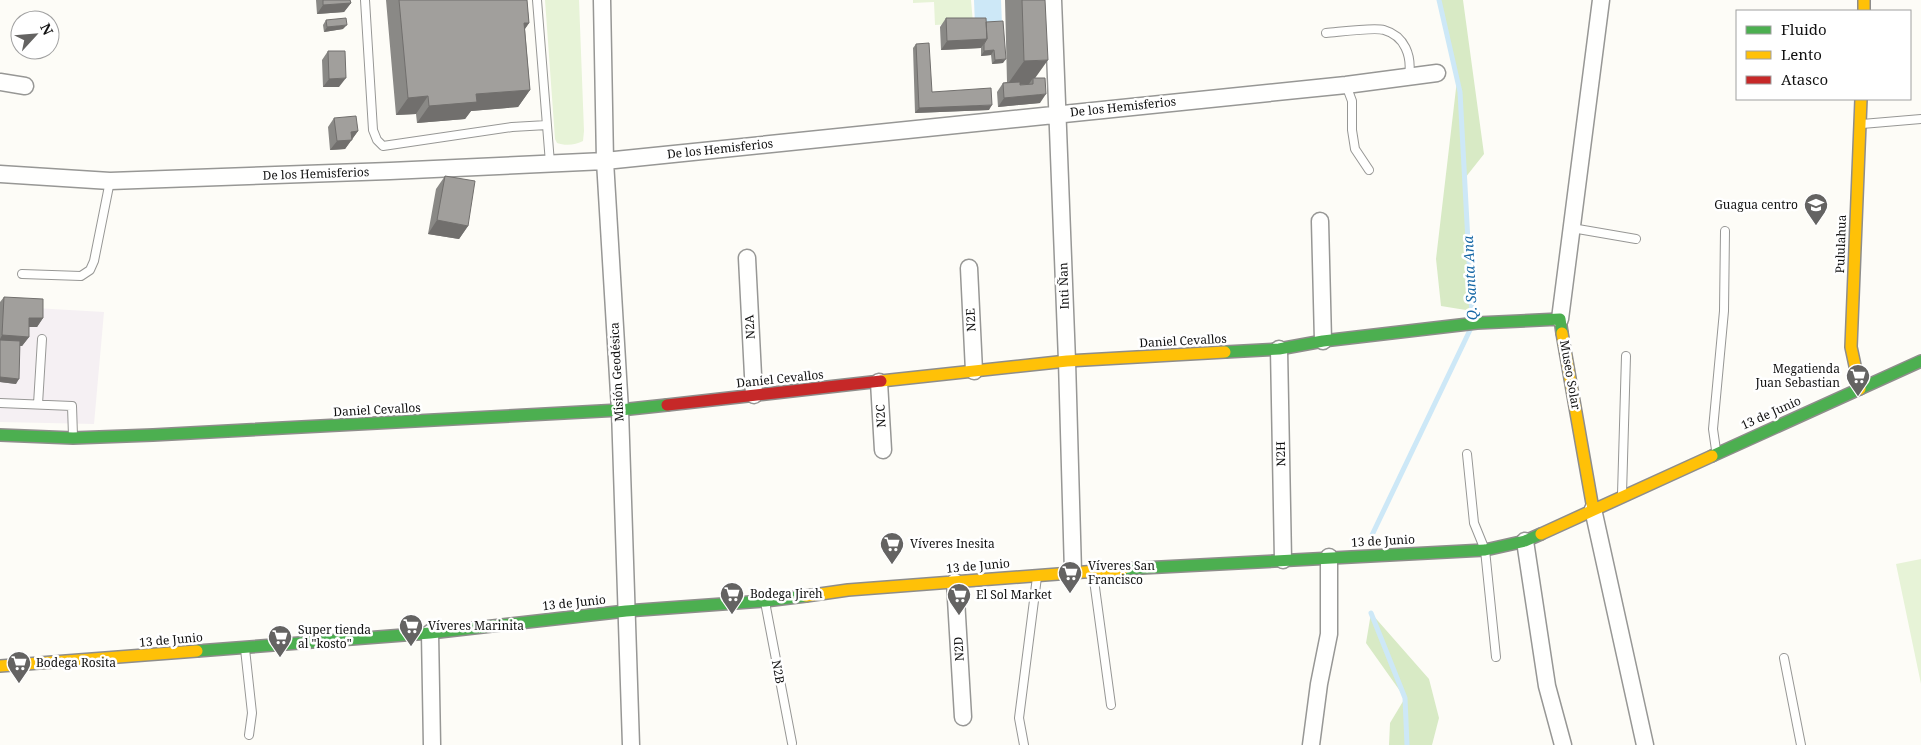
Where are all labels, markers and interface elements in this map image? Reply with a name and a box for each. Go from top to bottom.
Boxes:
north arrow [10,10,60,60]
legend [1736,10,1911,100]
text: Fluido [1781,19,1827,39]
text: N [36,20,58,38]
text: Lento [1781,44,1822,64]
text: Atasco [1781,69,1828,89]
street label: De los Hemisferios [1069,92,1177,121]
street label: De los Hemisferios [666,134,774,163]
street label: De los Hemisferios [262,163,370,184]
school or university icon: Guagua centro [1803,192,1829,226]
place label: Guagua centro [1714,196,1798,213]
street label: Pululahua [1831,214,1850,274]
water label: Q. Santa Ana [1458,234,1481,321]
street label: Inti Ñan [1054,262,1073,310]
street label: N2E [961,308,980,332]
street label: N2A [740,314,759,340]
street label: Misión Geodésica [605,322,628,422]
street label: Daniel Cevallos [1139,330,1227,351]
street label: Museo Solar [1556,339,1585,411]
place label: Megatienda Juan Sebastian [1754,360,1840,391]
supermarket icon: Megatienda Juan Sebastian [1845,363,1871,397]
street label: Daniel Cevallos [736,365,824,392]
street label: 13 de Junio [1738,392,1803,433]
street label: Daniel Cevallos [333,399,421,420]
street label: N2C [871,404,890,428]
street label: N2H [1272,441,1289,467]
street label: 13 de Junio [1351,530,1415,551]
supermarket icon: Víveres Inesita [879,531,905,565]
place label: Víveres Inesita [910,535,995,552]
street label: 13 de Junio [945,554,1011,577]
place label: Víveres San Francisco [1088,557,1155,588]
supermarket icon: Víveres San Francisco [1057,560,1083,594]
supermarket icon: Bodega Jireh [719,581,745,615]
supermarket icon: El Sol Market [946,582,972,616]
place label: Bodega Jireh [750,585,823,602]
place label: El Sol Market [976,586,1052,603]
street label: 13 de Junio [541,591,607,614]
supermarket icon: Víveres Marinita [398,613,424,647]
place label: Víveres Marinita [428,617,524,634]
place label: Super tienda al "kosto" [298,621,371,652]
supermarket icon: Super tienda al "kosto" [267,624,293,658]
street label: 13 de Junio [138,628,204,651]
street label: N2D [949,636,968,662]
supermarket icon: Bodega Rosita [6,650,32,684]
place label: Bodega Rosita [36,654,116,671]
street label: N2B [768,659,789,685]

